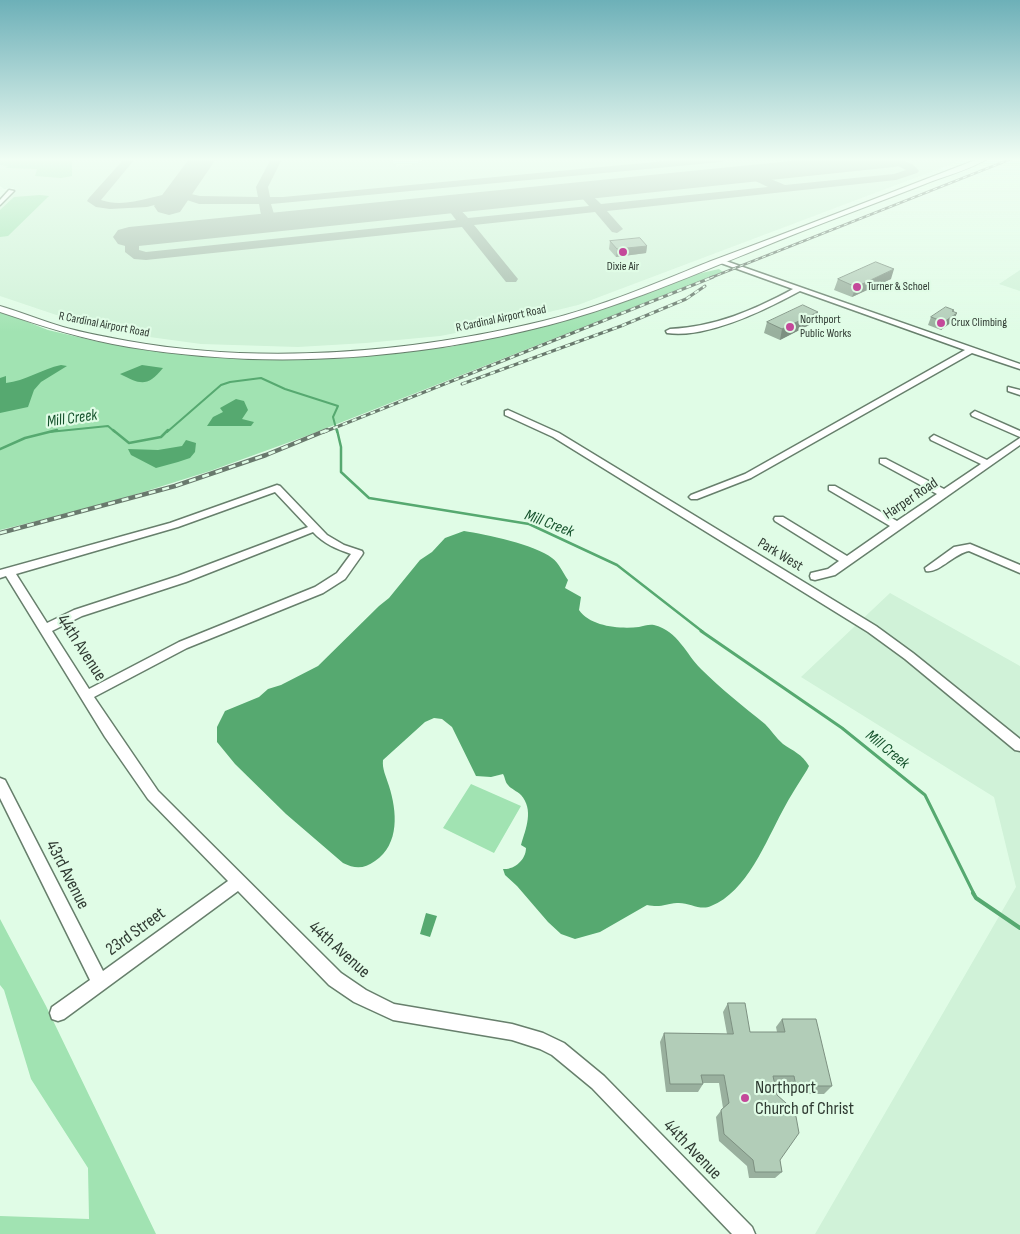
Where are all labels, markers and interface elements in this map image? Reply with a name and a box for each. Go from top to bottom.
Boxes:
marker: Dixie Air [617,246,629,258]
place label: Dixie Air [607,260,639,274]
place label: Turner & Schoel [867,280,930,294]
marker: Turner & Schoel [851,281,863,293]
street label: R Cardinal Airport Road [455,302,547,336]
street label: R Cardinal Airport Road [57,309,151,341]
place label: Northport Public Works [800,313,851,341]
place label: Crux Climbing [951,316,1007,330]
marker: Crux Climbing [935,317,947,329]
marker: Northport Public Works [784,321,796,333]
water label: Mill Creek [45,406,99,432]
street label: Harper Road [880,474,942,524]
water label: Mill Creek [522,506,576,542]
street label: Park West [754,534,806,576]
street label: 44th Avenue [51,611,111,685]
water label: Mill Creek [861,727,913,773]
street label: 43rd Avenue [40,837,94,913]
street label: 23rd Street [102,903,170,961]
street label: 44th Avenue [304,917,374,983]
place label: Northport Church of Christ [755,1077,854,1120]
marker: Northport Church of Christ [739,1092,751,1104]
street label: 44th Avenue [658,1115,726,1185]

